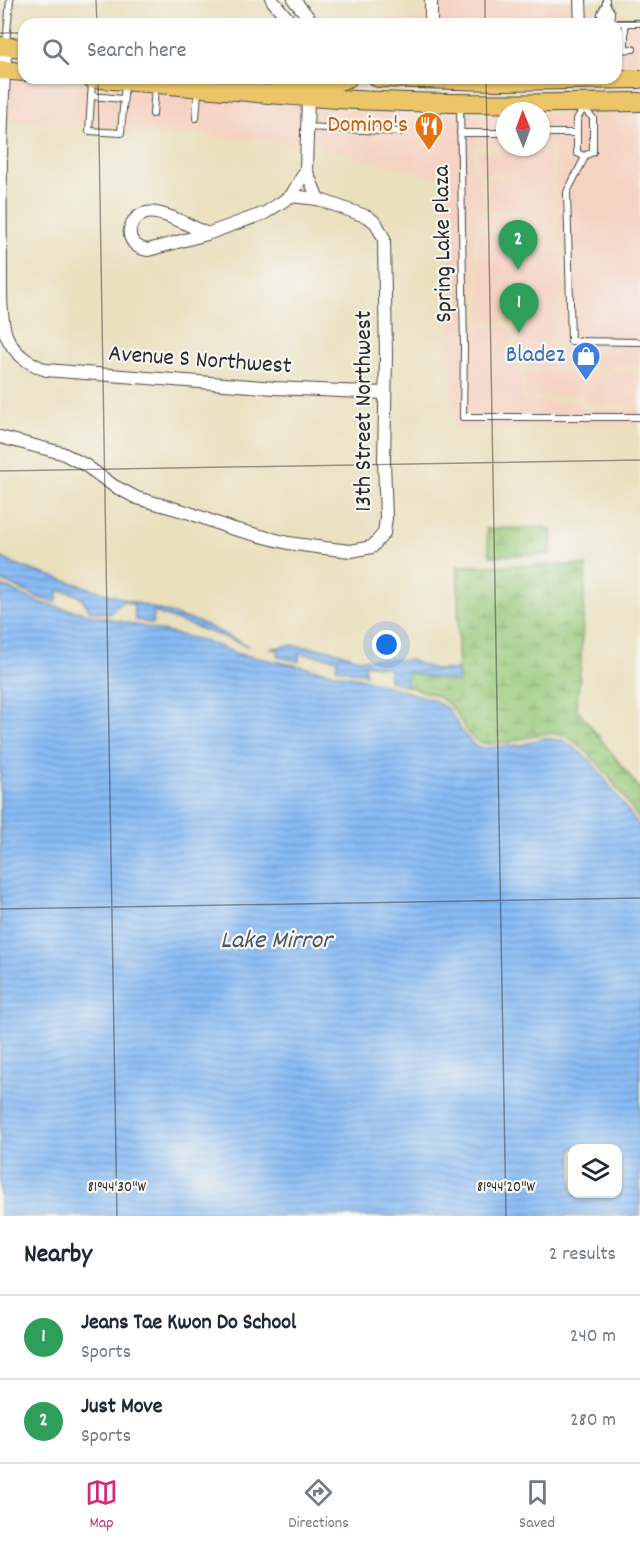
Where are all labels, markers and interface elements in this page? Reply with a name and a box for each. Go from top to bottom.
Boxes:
search box [18,18,622,84]
icon: search [39,35,72,68]
text: Search here [87,36,186,67]
north arrow [496,102,550,156]
place label: Domino's [327,109,408,143]
restaurant icon: Domino's [413,110,445,152]
street label: Spring Lake Plaza [426,164,462,323]
pin: 2 [498,220,538,270]
pin: 1 [500,284,538,333]
street label: 13th Street Northwest [348,310,382,512]
street label: Avenue S Northwest [107,338,293,384]
place label: Bladez [506,339,565,373]
shop icon: Bladez [570,340,602,382]
your location [372,630,401,659]
water label: Lake Mirror [220,923,335,960]
map controls [568,1144,622,1198]
button: layers [568,1144,622,1198]
text: 81°44'30"W [88,1177,147,1199]
text: 81°44'20"W [477,1177,535,1199]
text: Nearby [24,1237,92,1274]
text: 2 results [549,1241,616,1269]
text: Jeans Tae Kwon Do School [81,1308,296,1339]
text: 1 [41,1323,46,1351]
text: 240 m [570,1323,616,1351]
text: Sports [81,1339,131,1367]
text: Just Move [81,1392,162,1423]
text: 2 [39,1407,48,1435]
text: 280 m [570,1407,616,1435]
text: Sports [81,1423,131,1451]
tab: Map [85,1476,118,1535]
tab: Directions [288,1476,349,1535]
tab: Saved [519,1476,555,1535]

